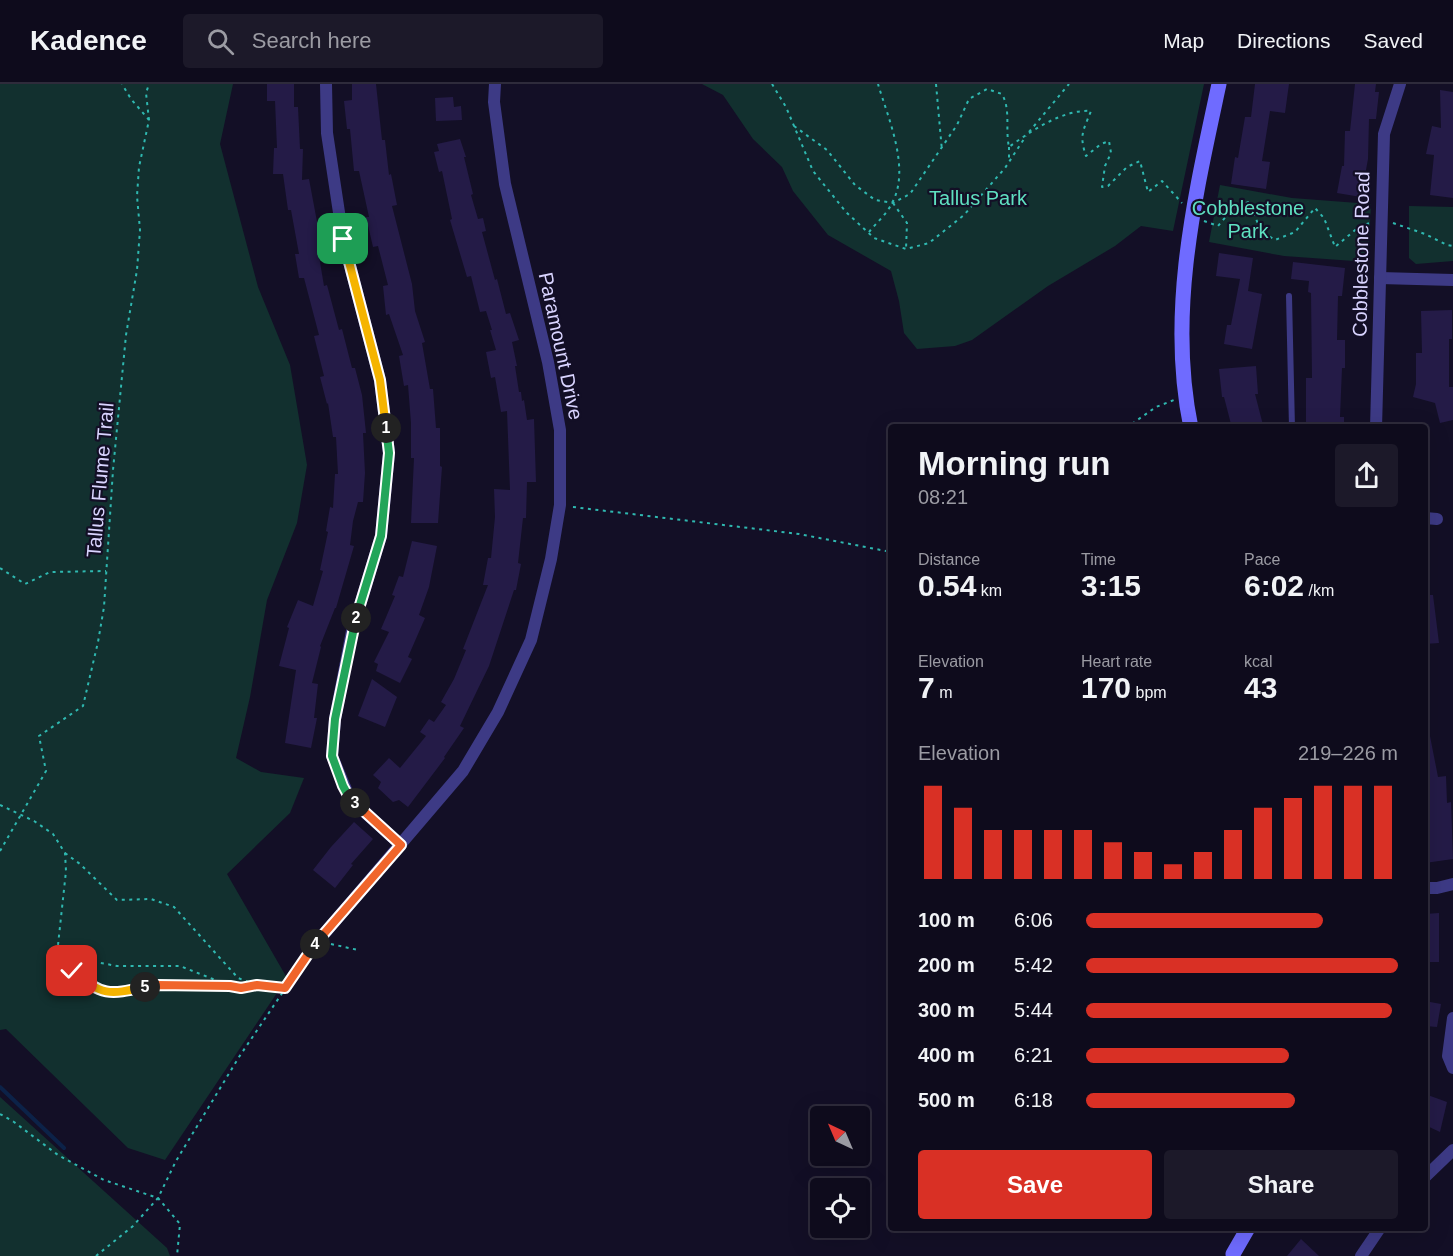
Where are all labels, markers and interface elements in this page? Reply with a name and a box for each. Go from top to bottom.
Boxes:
search box [183,14,603,68]
text: Kadence [30,25,147,56]
icon: search [204,25,237,58]
text: Search here [252,28,372,53]
text: Map [1163,29,1204,52]
text: Directions [1237,29,1330,52]
text: Saved [1363,29,1423,52]
street label: Cobblestone Road [1349,171,1373,337]
park label: Tallus Park [929,187,1028,209]
park label: Cobblestone Park [1192,197,1304,242]
pin [317,213,368,264]
icon: arrive [326,222,359,255]
street label: Paramount Drive [535,270,587,422]
street label: Tallus Flume Trail [82,402,118,558]
pin: 1 [371,413,401,443]
text: 1 [382,419,390,436]
button: share [1335,444,1398,507]
text: Morning run [918,445,1110,482]
text: 08:21 [918,486,968,508]
text: Distance [918,551,980,568]
text: Time [1081,551,1116,568]
text: Pace [1244,551,1280,568]
text: 0.54 [918,569,976,602]
text: 3:15 [1081,569,1141,602]
text: 6:02 [1244,569,1304,602]
text: km [976,582,1002,599]
text: /km [1304,582,1334,599]
pin: 2 [341,603,371,633]
text: 2 [352,609,360,626]
text: Elevation [918,653,984,670]
text: Heart rate [1081,653,1152,670]
text: kcal [1244,653,1272,670]
text: 7 [918,671,935,704]
text: 170 [1081,671,1131,704]
text: 43 [1244,671,1277,704]
text: m [935,684,952,701]
text: bpm [1131,684,1167,701]
text: Elevation [918,742,1000,764]
text: 219–226 m [1298,742,1398,764]
pin: 3 [340,788,370,818]
text: 3 [351,794,359,811]
text: 100 m [918,909,975,931]
text: 6:06 [1014,909,1053,931]
pin: 4 [300,929,330,959]
text: 4 [311,935,319,952]
pin [46,945,97,996]
icon: check [55,954,88,987]
text: 200 m [918,954,975,976]
text: 5:42 [1014,954,1053,976]
pin: 5 [130,972,160,1002]
text: 5 [141,978,149,995]
text: 300 m [918,999,975,1021]
text: 5:44 [1014,999,1053,1021]
text: 400 m [918,1044,975,1066]
text: 6:21 [1014,1044,1053,1066]
text: 500 m [918,1089,975,1111]
text: 6:18 [1014,1089,1053,1111]
north arrow [810,1106,870,1166]
map controls [810,1106,870,1238]
button: Save [918,1150,1152,1219]
button: Share [1164,1150,1398,1219]
button: locate [810,1178,870,1238]

